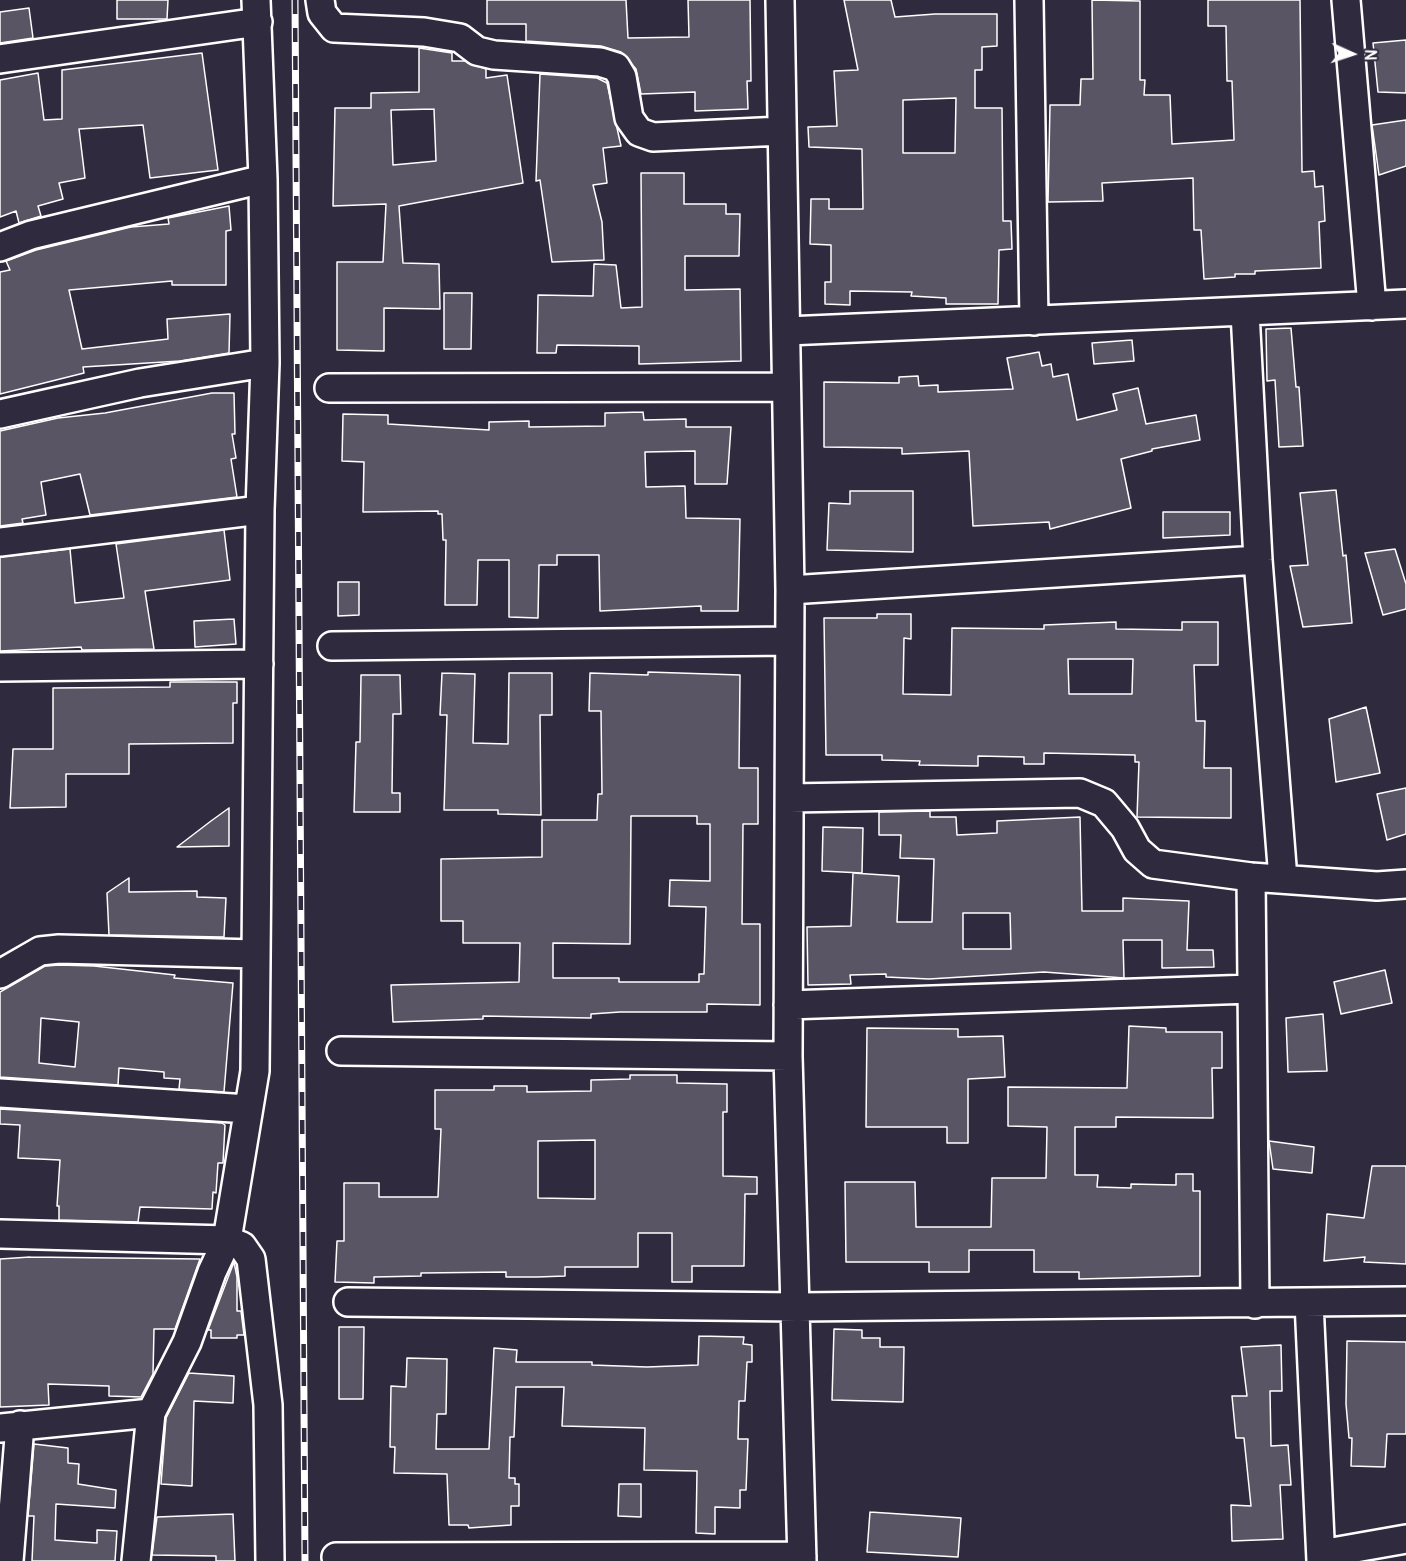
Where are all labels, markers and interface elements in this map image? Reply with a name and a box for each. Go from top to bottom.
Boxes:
north arrow [1322,24,1382,84]
text: N [1360,49,1380,61]

